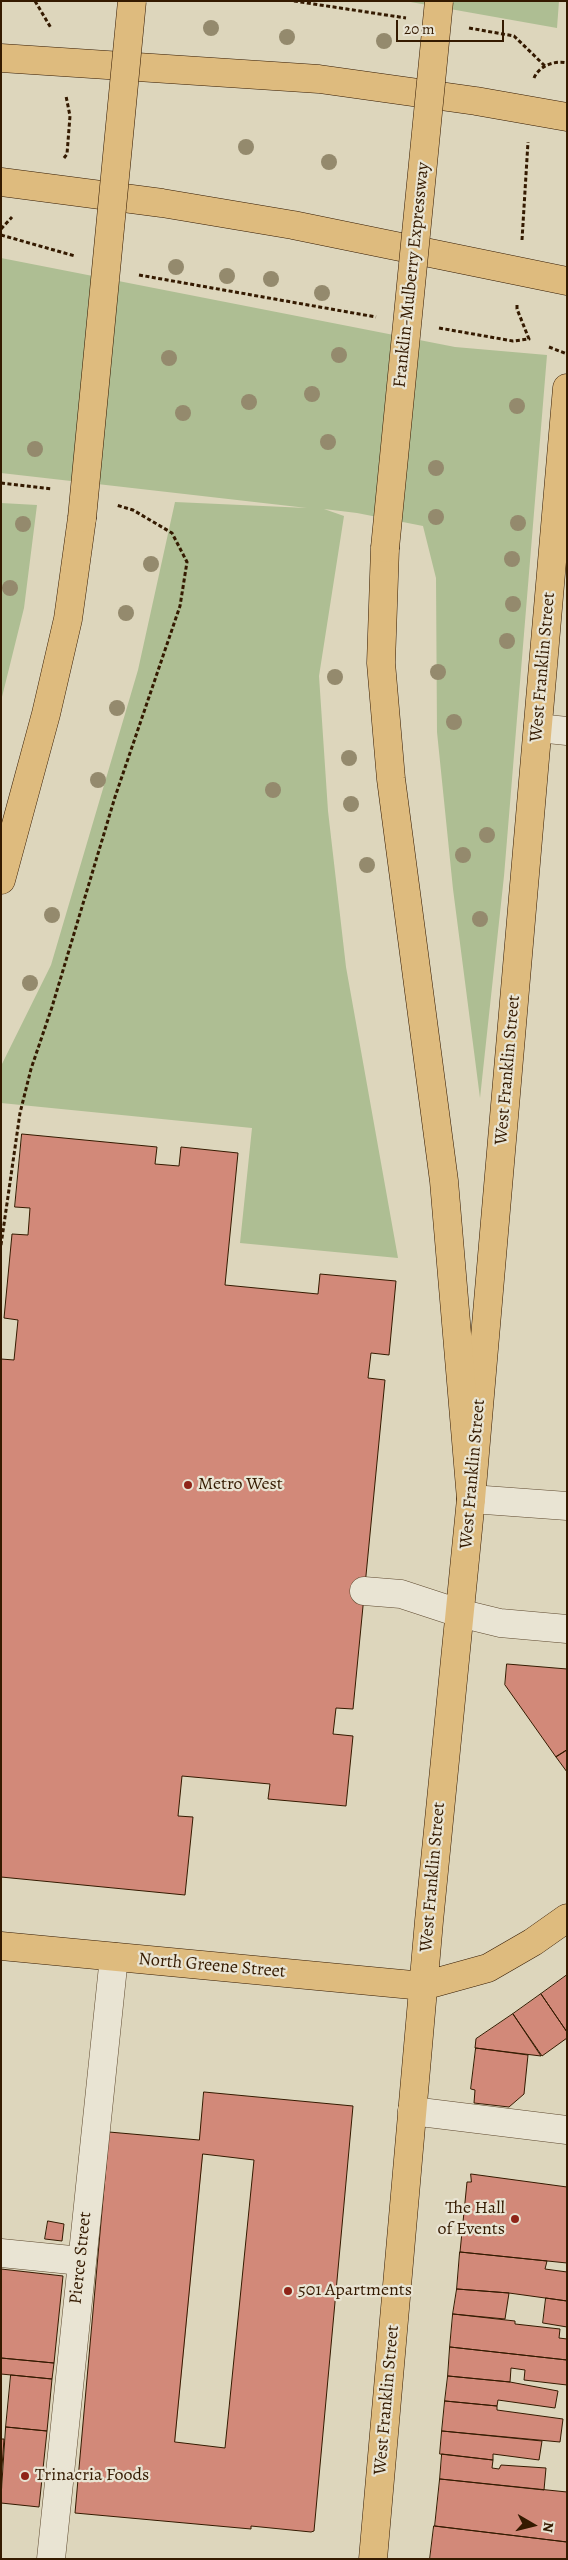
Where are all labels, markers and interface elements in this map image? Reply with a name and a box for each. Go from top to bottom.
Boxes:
scale bar [398,10,506,42]
text: 20 m [404,19,435,39]
street label: Franklin-Mulberry Expressway [389,161,435,389]
street label: West Franklin Street [526,591,560,743]
street label: West Franklin Street [491,994,525,1146]
street label: West Franklin Street [456,1398,490,1550]
place label: Metro West [198,1474,283,1496]
marker: Metro West [182,1479,194,1491]
street label: West Franklin Street [416,1801,450,1953]
street label: North Greene Street [137,1949,287,1983]
place label: The Hall of Events [438,2198,505,2240]
street label: Pierce Street [65,2211,97,2305]
marker: The Hall of Events [509,2213,521,2225]
place label: 501 Apartments [298,2280,412,2302]
marker: 501 Apartments [282,2285,294,2297]
street label: West Franklin Street [370,2324,404,2476]
place label: Trinacria Foods [35,2465,149,2487]
marker: Trinacria Foods [19,2470,31,2482]
north arrow [508,2500,558,2550]
text: N [538,2521,558,2534]

